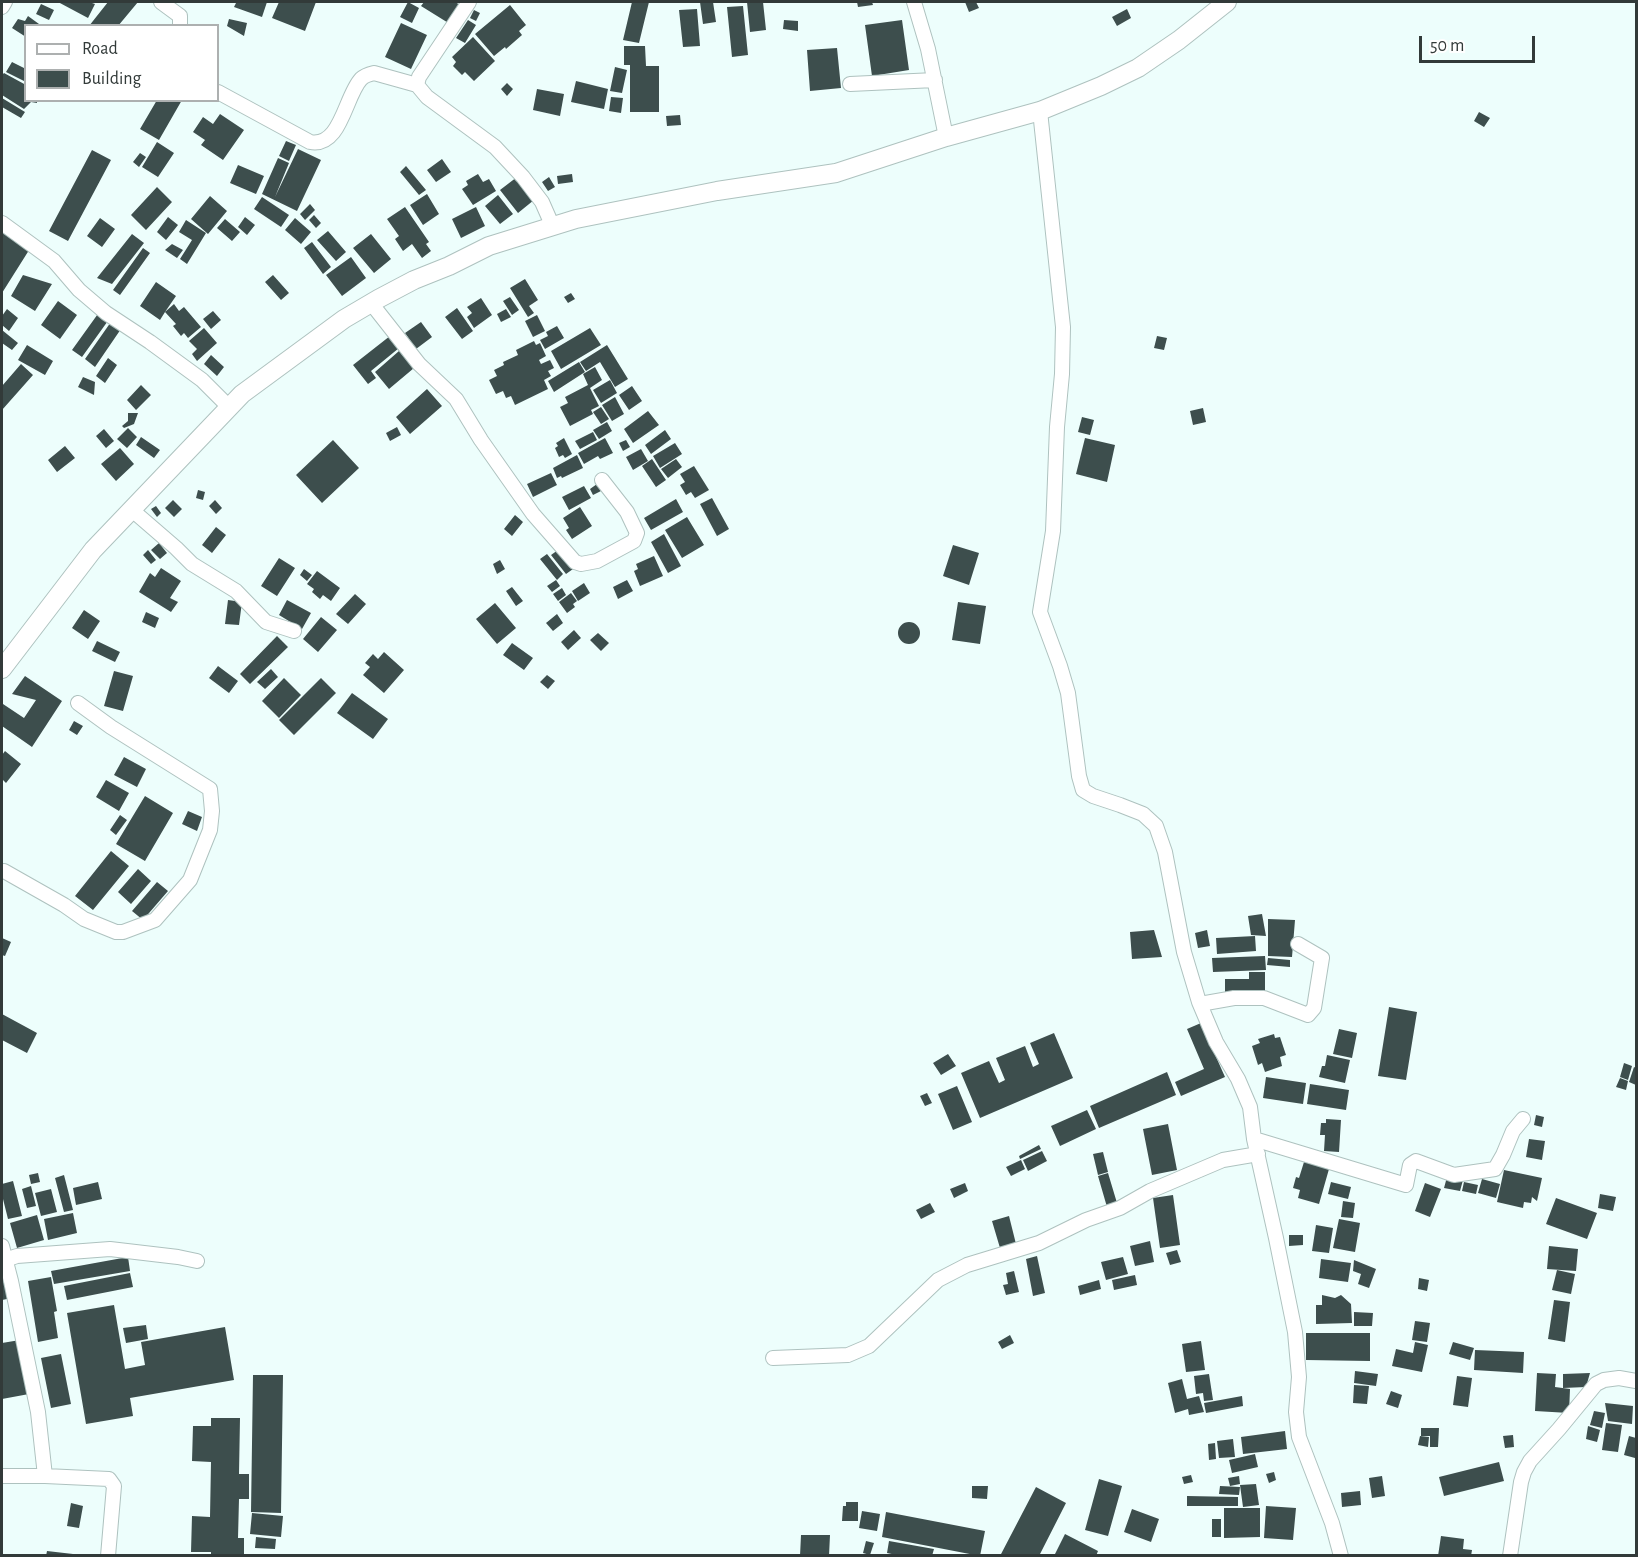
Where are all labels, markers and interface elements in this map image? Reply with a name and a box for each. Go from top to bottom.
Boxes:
legend [24,24,219,102]
scale bar [1422,24,1538,62]
text: 50 m [1430,37,1464,55]
text: Road [82,40,118,58]
text: Building [82,70,141,88]

